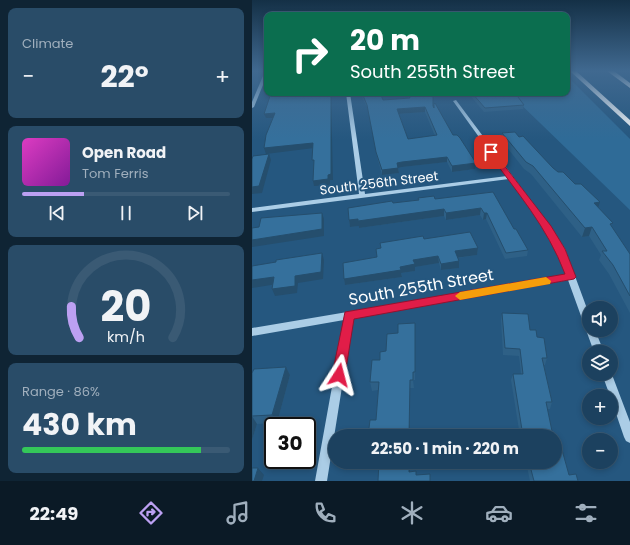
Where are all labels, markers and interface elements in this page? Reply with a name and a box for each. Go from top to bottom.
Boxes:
text: 20 m [350,21,420,60]
icon: right [284,28,336,80]
text: Climate [22,34,73,53]
text: 22° [100,55,149,98]
text: South 255th Street [350,59,515,84]
text: − [22,61,34,92]
text: + [215,61,230,92]
pin [474,135,508,169]
icon: arrive [480,141,502,163]
text: Open Road [82,142,166,163]
text: Tom Ferris [82,164,149,183]
street label: South 256th Street [319,166,440,200]
icon: previous [46,202,68,224]
icon: pause [115,202,137,224]
icon: next [184,202,206,224]
street label: South 255th Street [347,263,495,311]
text: 20 [101,276,151,335]
map controls [582,301,618,469]
button: sound [582,301,618,337]
text: km/h [107,326,145,346]
button: layers [582,345,618,381]
position arrow [318,354,360,396]
text: Range · 86% [22,382,100,401]
button: + [582,389,618,425]
text: 430 km [22,403,137,446]
speed limit sign: 30 [264,417,316,469]
button: − [582,433,618,469]
text: 22:50 · 1 min · 220 m [371,438,519,459]
icon: directions [137,499,165,527]
icon: music [224,499,252,527]
icon: phone [311,499,339,527]
icon: climate [398,499,426,527]
icon: car [485,499,513,527]
icon: filters [572,499,600,527]
text: 22:49 [30,501,78,526]

